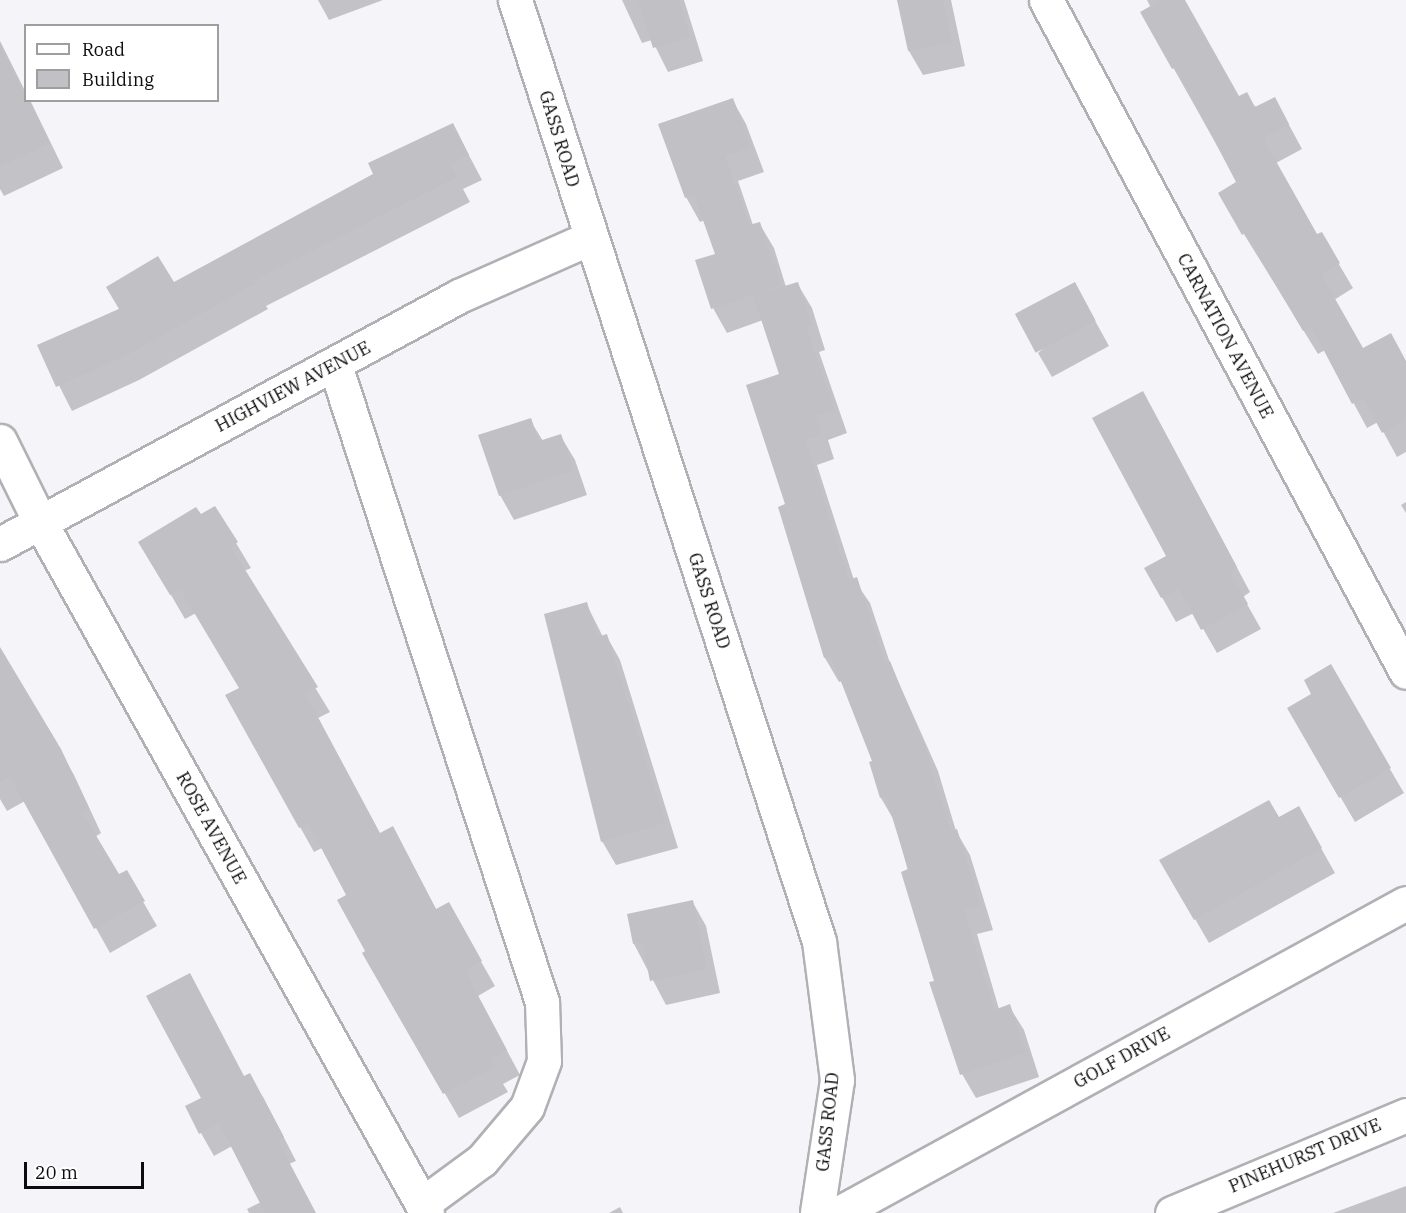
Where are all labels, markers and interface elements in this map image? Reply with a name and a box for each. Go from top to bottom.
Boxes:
legend [24,24,219,102]
text: Road [82,38,125,61]
text: Building [82,68,154,91]
street label: GASS ROAD [534,88,584,190]
street label: CARNATION AVENUE [1172,250,1278,422]
street label: HIGHVIEW AVENUE [212,337,374,437]
street label: GASS ROAD [683,550,735,652]
street label: ROSE AVENUE [171,768,251,888]
street label: GOLF DRIVE [1070,1023,1174,1093]
street label: GASS ROAD [812,1071,844,1173]
street label: PINEHURST DRIVE [1226,1114,1384,1198]
scale bar [27,1150,147,1188]
text: 20 m [35,1161,78,1184]

